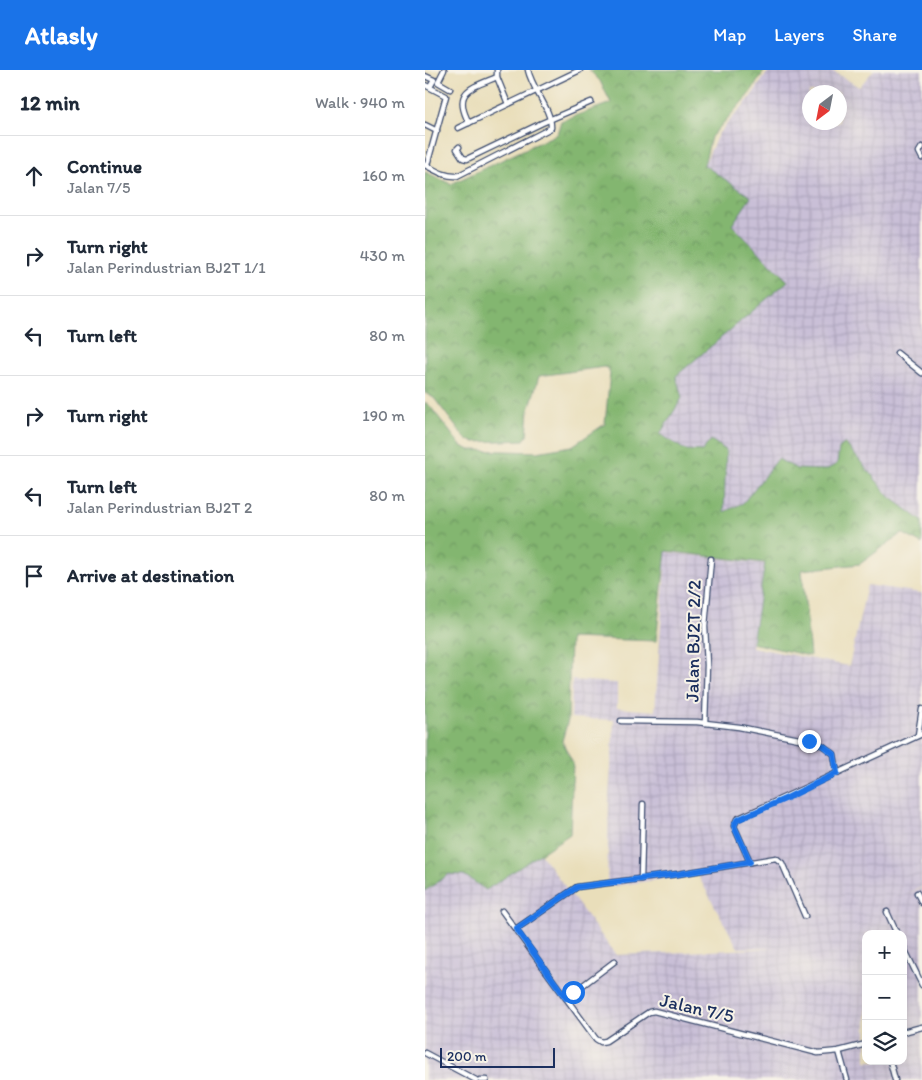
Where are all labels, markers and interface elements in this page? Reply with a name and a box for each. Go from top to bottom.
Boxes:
text: Atlasly [25,21,98,50]
text: Map [713,24,746,46]
text: Layers [774,24,824,46]
text: Share [852,24,897,46]
north arrow [802,85,847,130]
text: 12 min [20,90,80,115]
text: Walk · 940 m [315,93,405,112]
text: Continue [67,155,142,178]
icon: ahead [20,162,48,190]
text: 160 m [362,166,405,185]
text: Jalan 7/5 [67,178,130,197]
text: Turn right [67,235,148,258]
icon: right [20,242,48,270]
text: 430 m [360,246,405,265]
text: Jalan Perindustrian BJ2T 1/1 [67,258,266,277]
icon: left [20,322,48,350]
text: Turn left [67,324,137,347]
text: 80 m [369,326,405,345]
icon: right [20,402,48,430]
text: Turn right [67,404,148,427]
text: 190 m [362,406,405,425]
text: Turn left [67,475,137,498]
icon: left [20,482,48,510]
text: 80 m [369,486,405,505]
text: Jalan Perindustrian BJ2T 2 [67,498,252,517]
icon: arrive [20,562,48,590]
text: Arrive at destination [67,564,234,587]
street label: Jalan BJ2T 2/2 [680,580,706,702]
route end [798,730,821,753]
map controls [862,930,907,1065]
button: + [862,930,907,975]
button: − [862,975,907,1020]
route start [562,981,585,1004]
street label: Jalan 7/5 [658,988,736,1028]
button: layers [862,1020,907,1065]
scale bar [440,1045,555,1068]
text: 200 m [447,1048,487,1065]

